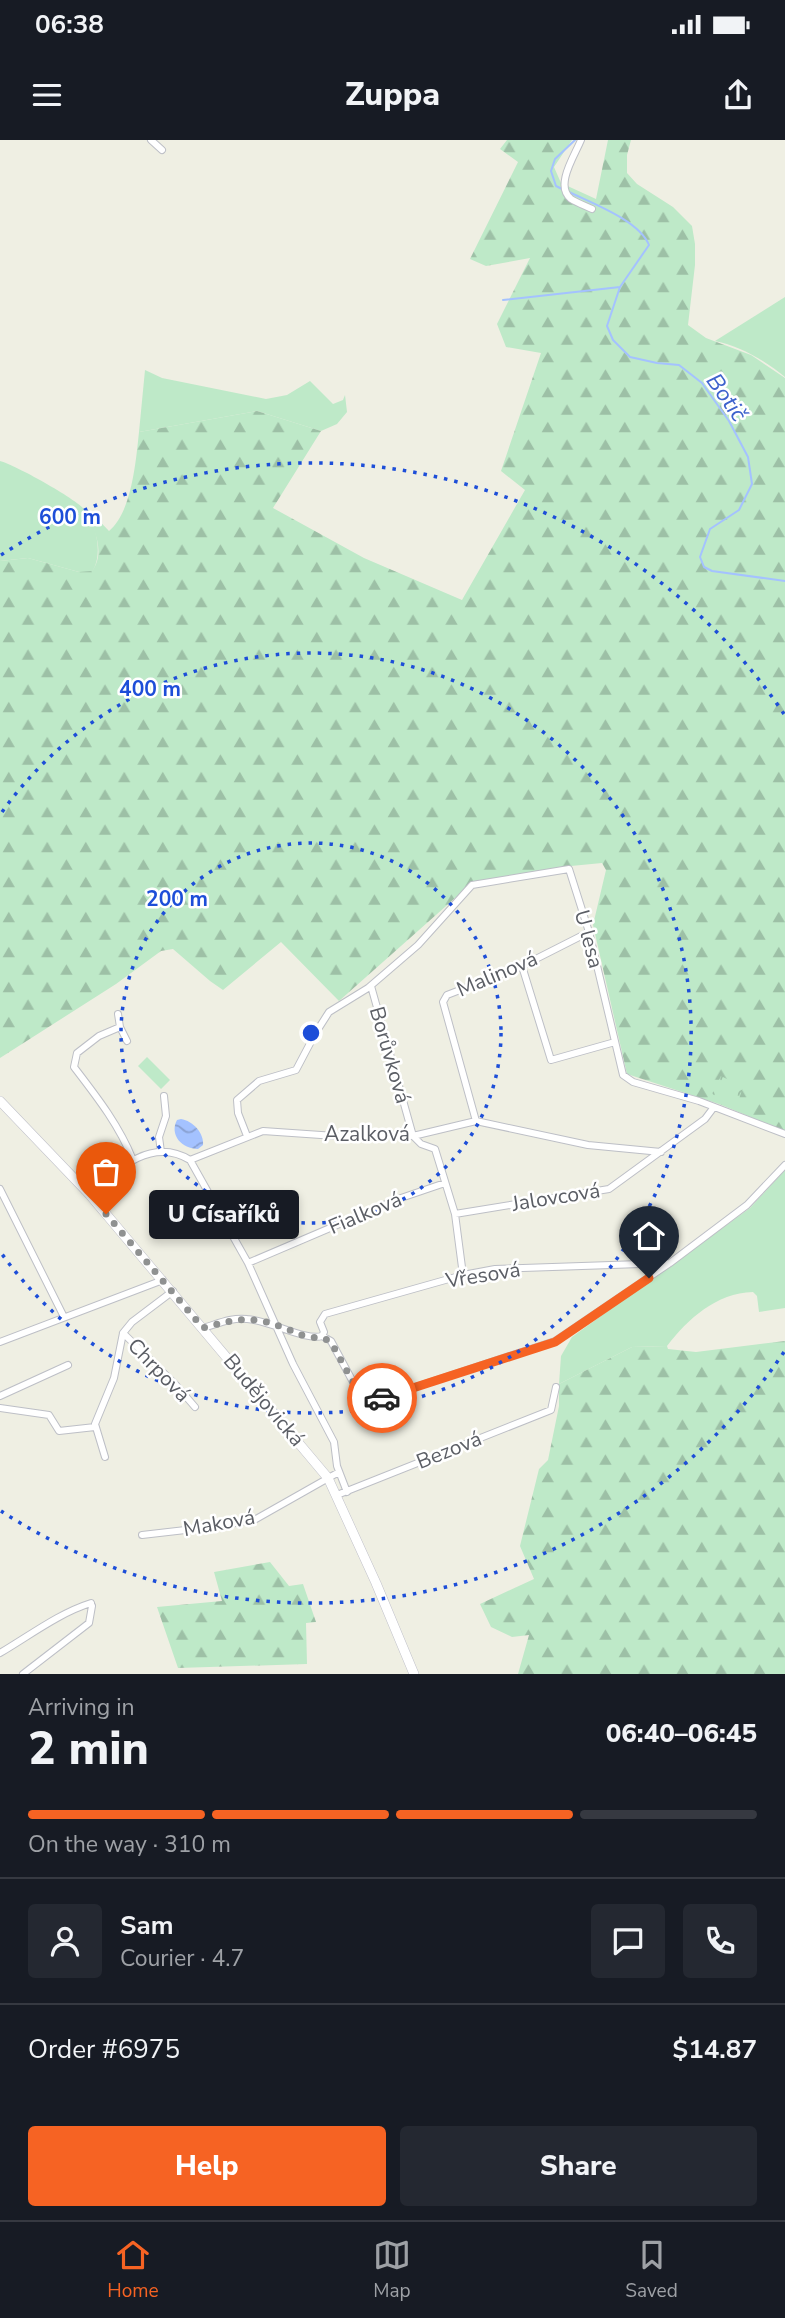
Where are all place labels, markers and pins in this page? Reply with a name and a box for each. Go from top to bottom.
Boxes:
centre of rings [299,1021,323,1045]
pin [76,1142,136,1214]
callout: U Císaříků [148,1190,298,1238]
pin [619,1206,679,1278]

